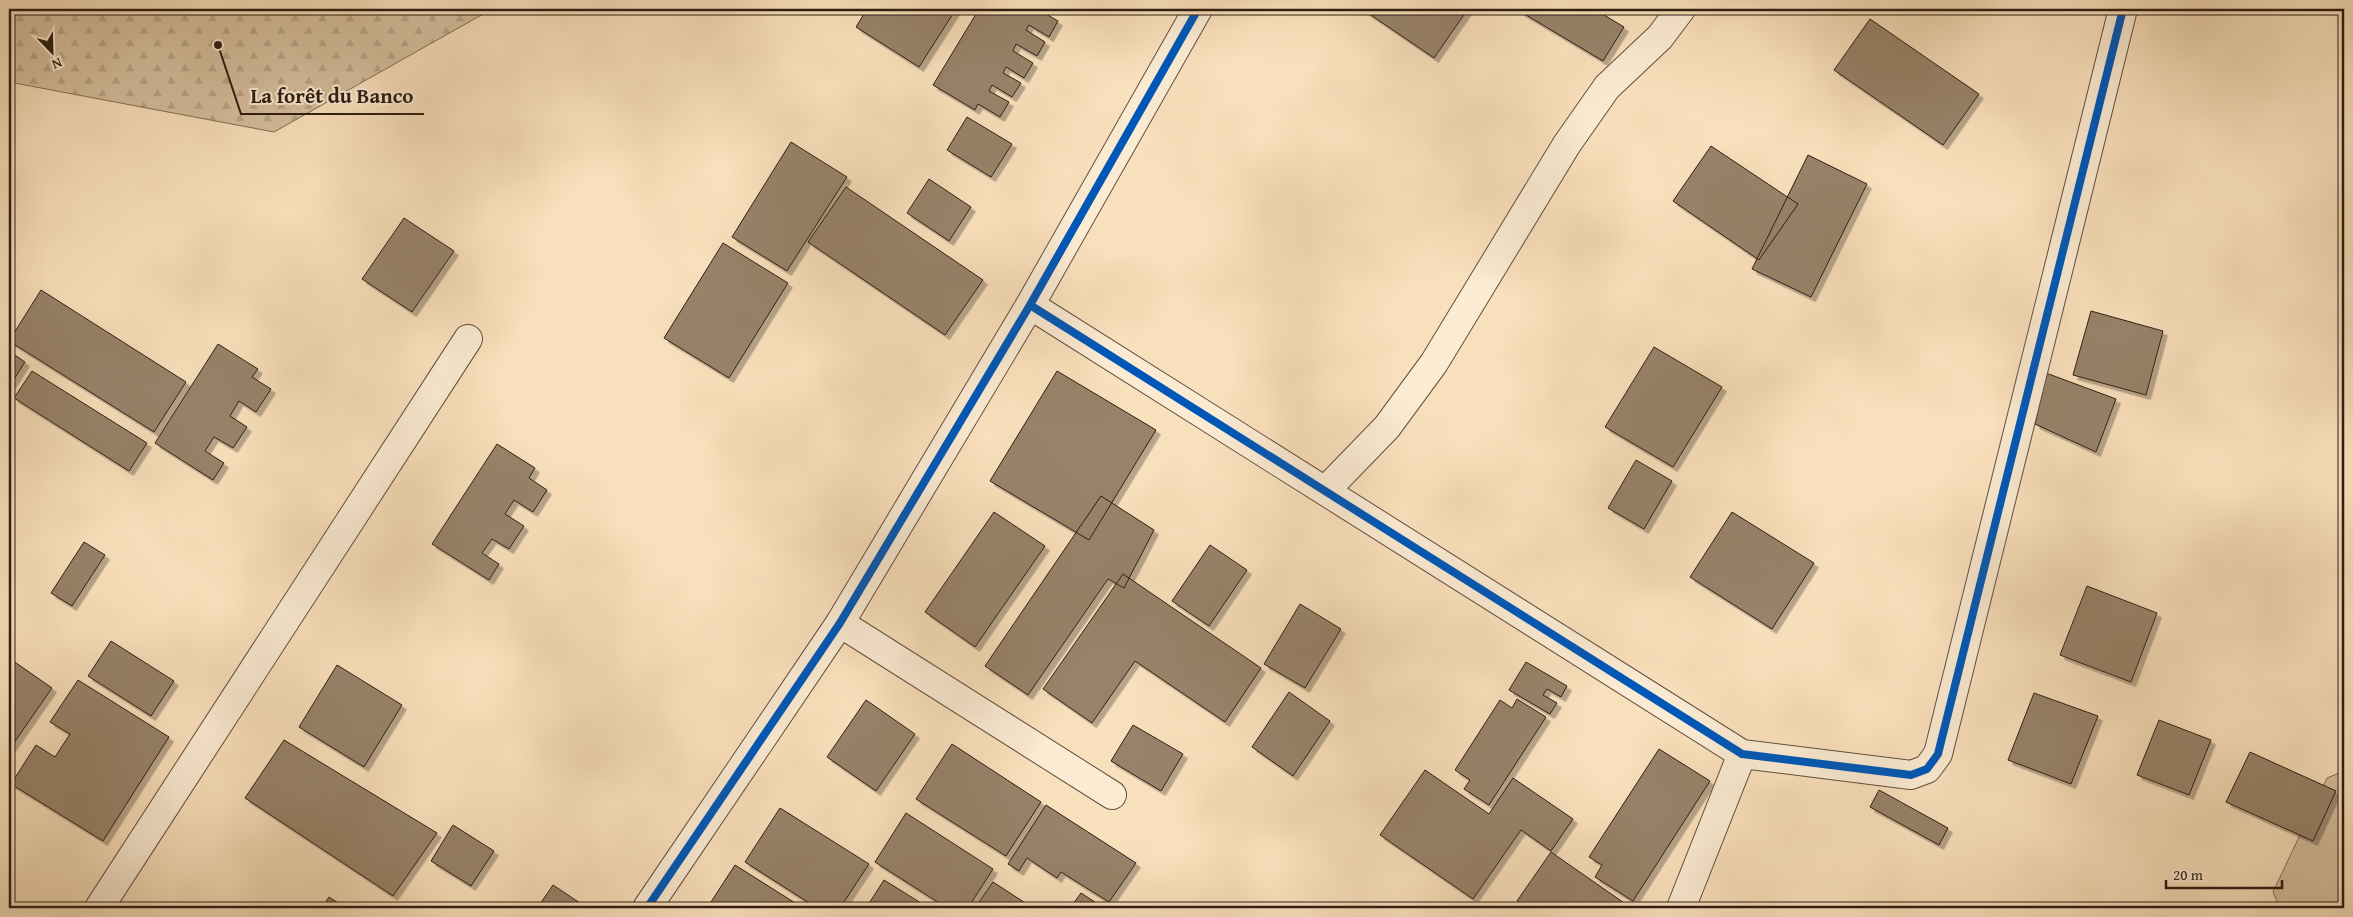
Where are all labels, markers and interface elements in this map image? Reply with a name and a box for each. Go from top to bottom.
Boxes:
north arrow [28,28,78,78]
text: N [48,53,65,75]
callout: La forêt du Banco [241,78,424,114]
text: La forêt du Banco [250,80,414,111]
scale bar [2166,857,2282,889]
text: 20 m [2173,864,2204,885]

